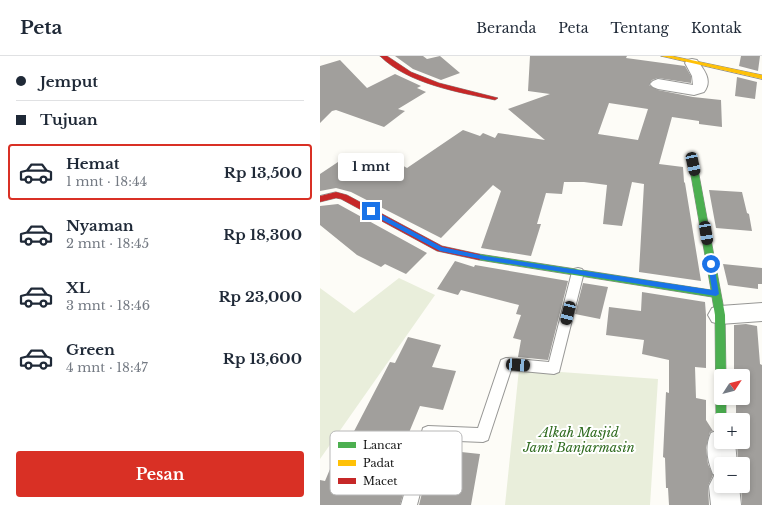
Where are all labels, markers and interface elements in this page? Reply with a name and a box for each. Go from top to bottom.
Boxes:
text: Peta [20,16,62,39]
text: Beranda [476,19,536,37]
text: Peta [558,19,589,37]
text: Tentang [611,19,669,37]
text: Kontak [691,19,742,37]
text: Jemput [40,72,98,91]
text: Tujuan [40,110,98,129]
car [685,151,701,177]
callout: 1 mnt [338,153,404,181]
icon: car [18,154,54,190]
text: Hemat [66,154,120,173]
text: 1 mnt [352,158,390,175]
text: Rp 13,500 [224,163,302,182]
text: 1 mnt · 18:44 [66,173,147,190]
route end [362,202,380,220]
icon: car [18,216,54,252]
text: Nyaman [66,216,134,235]
car [698,220,714,246]
text: Rp 18,300 [223,225,302,244]
text: 2 mnt · 18:45 [66,235,149,252]
route start [702,255,720,273]
icon: car [18,278,54,314]
text: XL [66,278,90,297]
text: Rp 23,000 [218,287,302,306]
text: 3 mnt · 18:46 [66,297,150,314]
car [559,300,577,326]
icon: car [18,340,54,376]
text: Green [66,340,115,359]
text: Rp 13,600 [223,349,302,368]
car [506,358,530,372]
text: 4 mnt · 18:47 [66,359,148,376]
north arrow [714,369,750,405]
map controls [714,369,750,493]
button: + [714,413,750,449]
park label: Alkah Masjid Jami Banjarmasin [522,424,635,456]
legend [330,431,462,495]
text: Lancar [363,438,403,452]
button: Pesan [16,451,304,497]
text: Padat [363,456,395,470]
button: − [714,457,750,493]
text: Macet [363,474,398,488]

